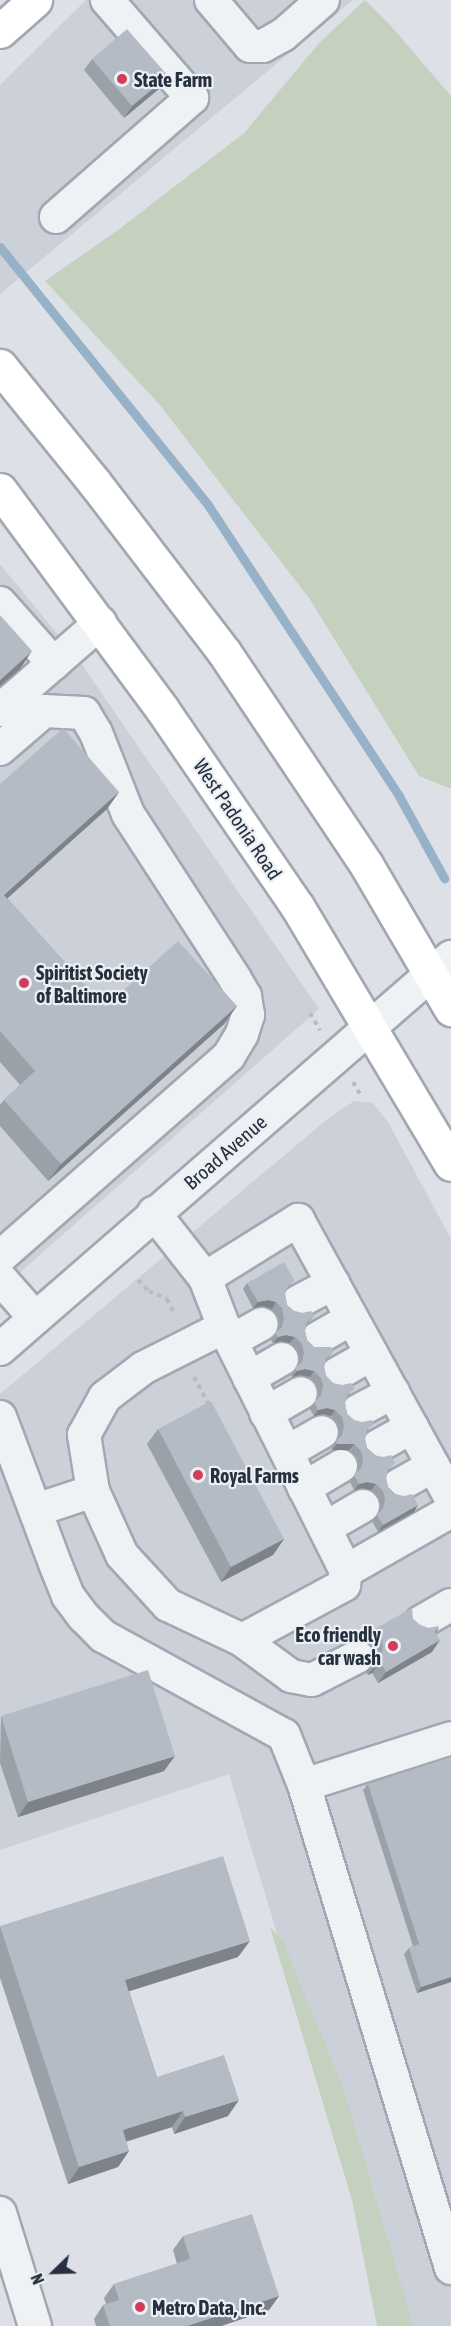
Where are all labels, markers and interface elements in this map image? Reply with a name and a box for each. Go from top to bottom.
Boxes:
place label: State Farm [134,67,212,91]
marker: State Farm [115,72,129,86]
street label: West Padonia Road [189,754,287,884]
place label: Spiritist Society of Baltimore [36,960,148,1007]
marker: Spiritist Society of Baltimore [17,976,31,990]
street label: Broad Avenue [179,1110,271,1194]
place label: Royal Farms [210,1463,299,1487]
marker: Royal Farms [191,1468,205,1482]
place label: Eco friendly car wash [295,1622,381,1669]
marker: Eco friendly car wash [386,1639,400,1653]
north arrow [24,2242,84,2302]
text: N [27,2271,48,2287]
place label: Metro Data, Inc. [152,2295,266,2319]
marker: Metro Data, Inc. [133,2300,147,2314]

